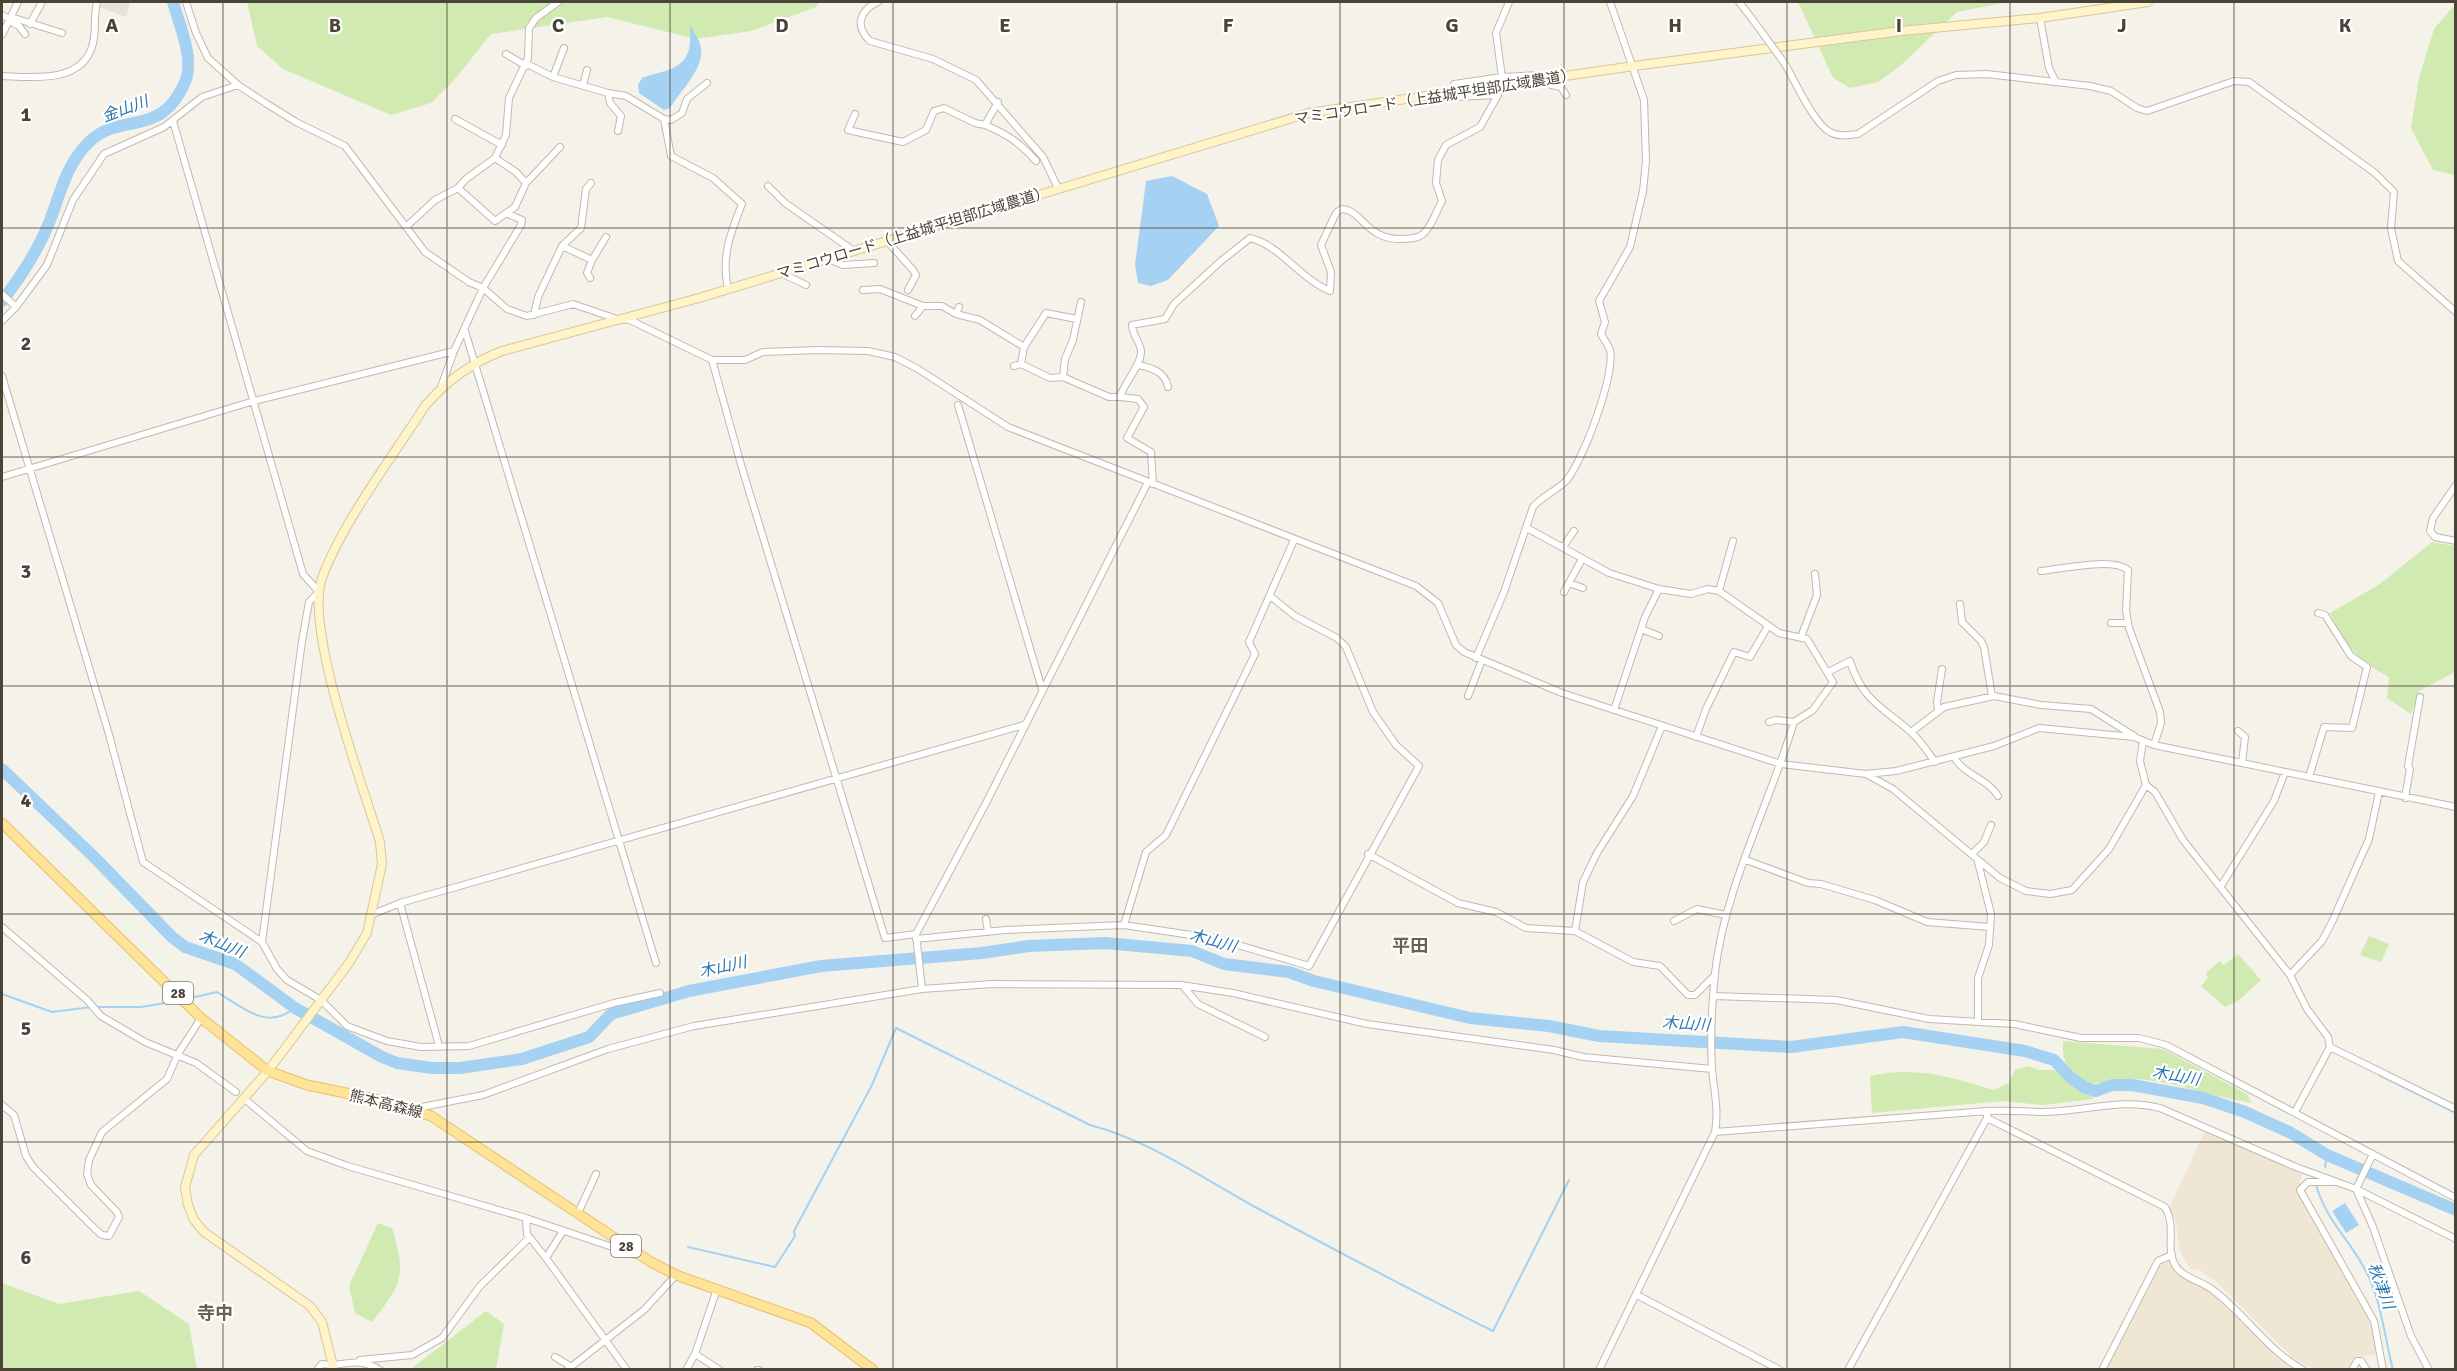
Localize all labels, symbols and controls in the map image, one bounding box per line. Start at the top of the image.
text: A [106,13,119,38]
text: B [329,13,341,38]
text: C [552,13,564,38]
text: D [775,13,789,38]
text: E [999,13,1011,38]
text: F [1223,13,1234,38]
text: G [1445,13,1459,38]
text: H [1668,13,1682,38]
text: I [1896,13,1902,38]
text: J [2117,13,2127,38]
text: K [2339,13,2352,38]
street label: マミコウロード（上益城平坦部広域農道） [1293,66,1577,128]
water label: 金山川 [99,91,153,127]
text: 1 [21,102,32,127]
street label: マミコウロード（上益城平坦部広域農道） [774,183,1052,283]
text: 2 [21,331,31,356]
text: 3 [21,559,31,584]
text: 4 [21,788,32,813]
water label: 木山川 [1187,925,1241,957]
water label: 木山川 [196,926,250,963]
district label: 平田 [1392,935,1428,957]
water label: 木山川 [697,952,751,982]
road number: 28 [163,982,193,1004]
water label: 木山川 [1662,1013,1712,1035]
text: 5 [21,1016,31,1041]
water label: 木山川 [2151,1062,2203,1090]
street label: 熊本高森線 [347,1086,425,1122]
road number: 28 [611,1235,641,1257]
text: 6 [21,1245,32,1270]
water label: 秋津川 [2363,1260,2399,1314]
district label: 寺中 [197,1302,233,1324]

